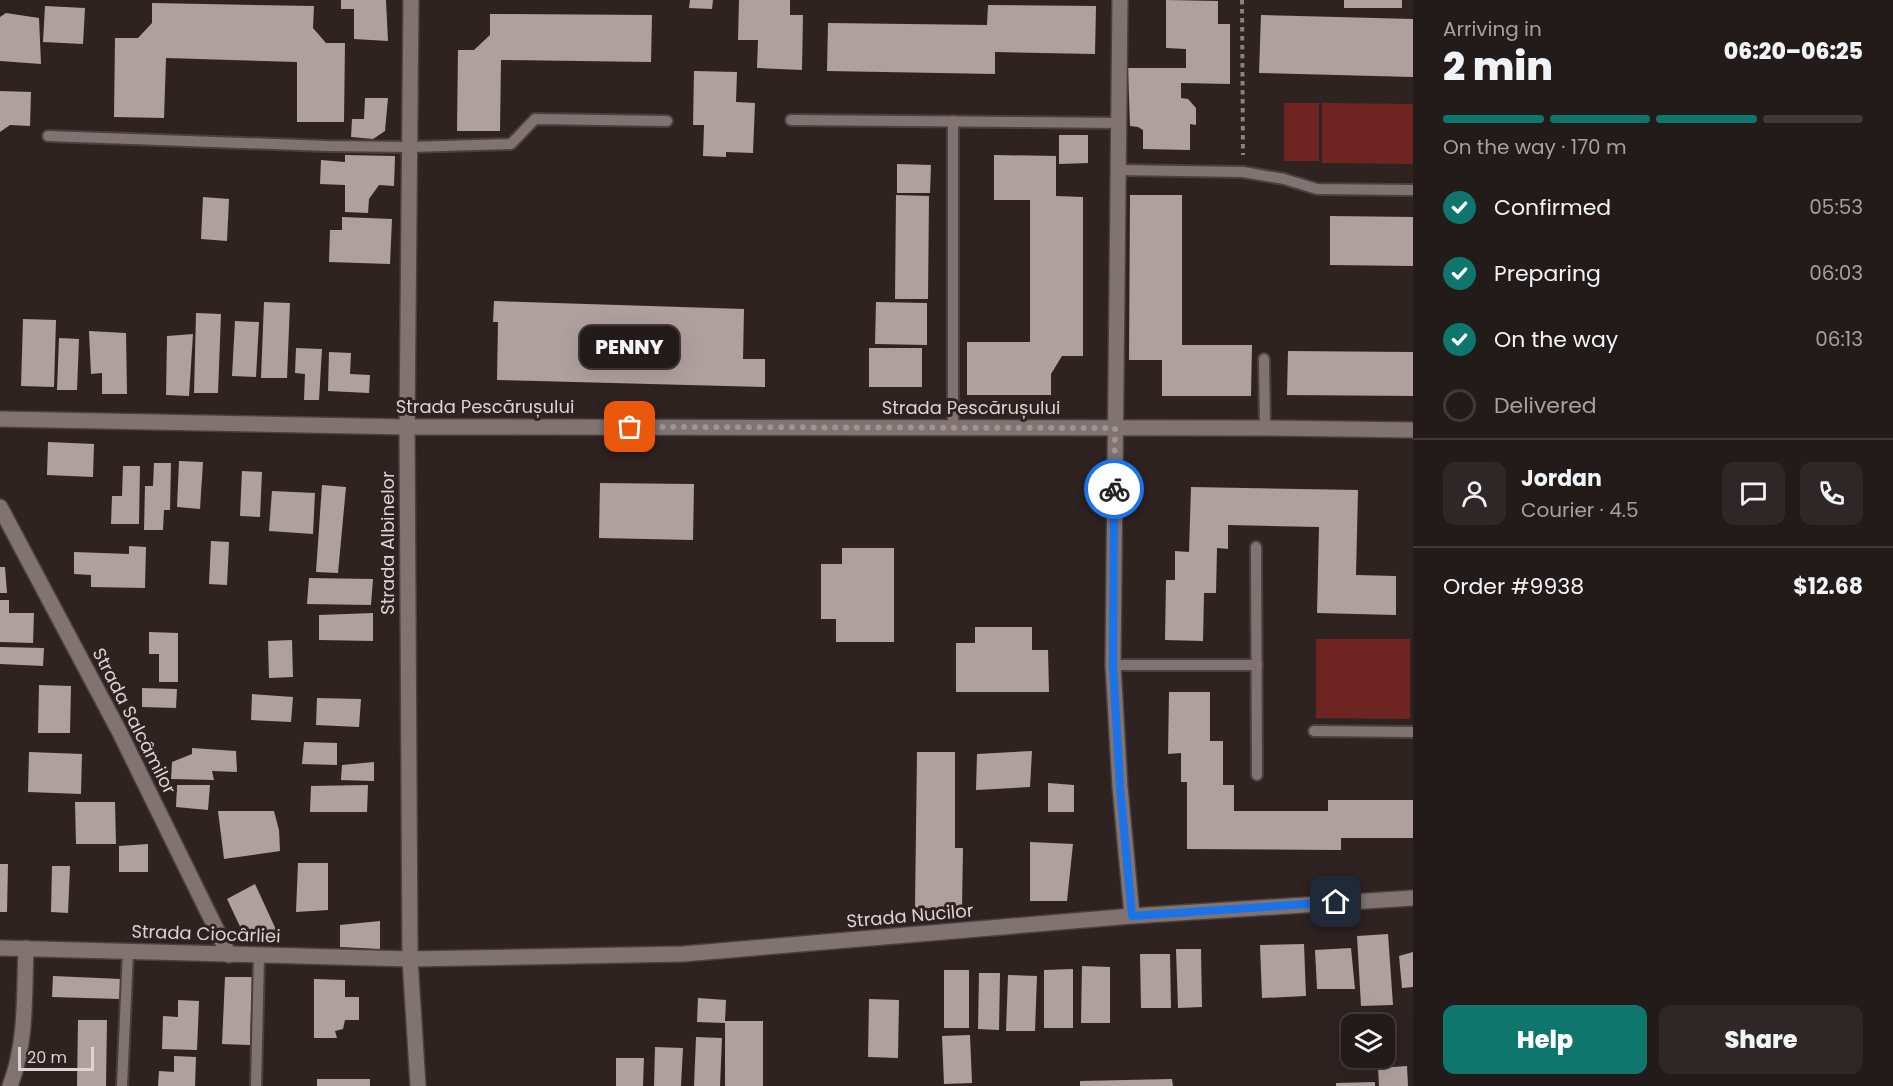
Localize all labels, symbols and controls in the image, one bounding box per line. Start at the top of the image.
text: Arriving in [1443,15,1542,43]
text: 06:20–06:25 [1724,36,1863,67]
text: 2 min [1443,39,1553,94]
text: On the way · 170 m [1443,133,1627,161]
icon: check [1443,191,1476,224]
text: Confirmed [1494,192,1611,223]
text: 05:53 [1809,193,1863,221]
icon: check [1443,257,1476,290]
text: Preparing [1494,258,1601,289]
text: 06:03 [1809,259,1863,287]
icon: check [1443,323,1476,356]
text: On the way [1494,324,1618,355]
callout: PENNY [580,325,680,367]
text: 06:13 [1815,325,1863,353]
text: PENNY [595,333,664,361]
text: Delivered [1494,390,1597,421]
street label: Strada Pescărușului [396,394,574,419]
street label: Strada Pescărușului [882,395,1060,420]
pin [604,401,655,452]
icon: bag [613,410,646,443]
courier [1084,459,1144,519]
button: person [1443,462,1506,525]
button: chat [1722,462,1785,525]
button: phone [1800,462,1863,525]
text: Jordan [1521,463,1602,494]
street label: Strada Albinelor [375,471,400,615]
icon: bike [1098,473,1131,506]
text: Courier · 4.5 [1521,496,1639,524]
text: Order #9938 [1443,571,1584,602]
text: $12.68 [1793,571,1863,602]
street label: Strada Salcâmilor [87,643,182,798]
pin [1310,876,1361,927]
icon: home [1319,885,1352,918]
street label: Strada Nucilor [845,897,975,934]
street label: Strada Ciocârliei [131,918,281,949]
button: Help [1443,1005,1647,1074]
button: Share [1659,1005,1863,1074]
map controls [1341,1014,1395,1068]
button: layers [1341,1014,1395,1068]
scale bar [18,1044,94,1072]
text: 20 m [27,1046,67,1069]

